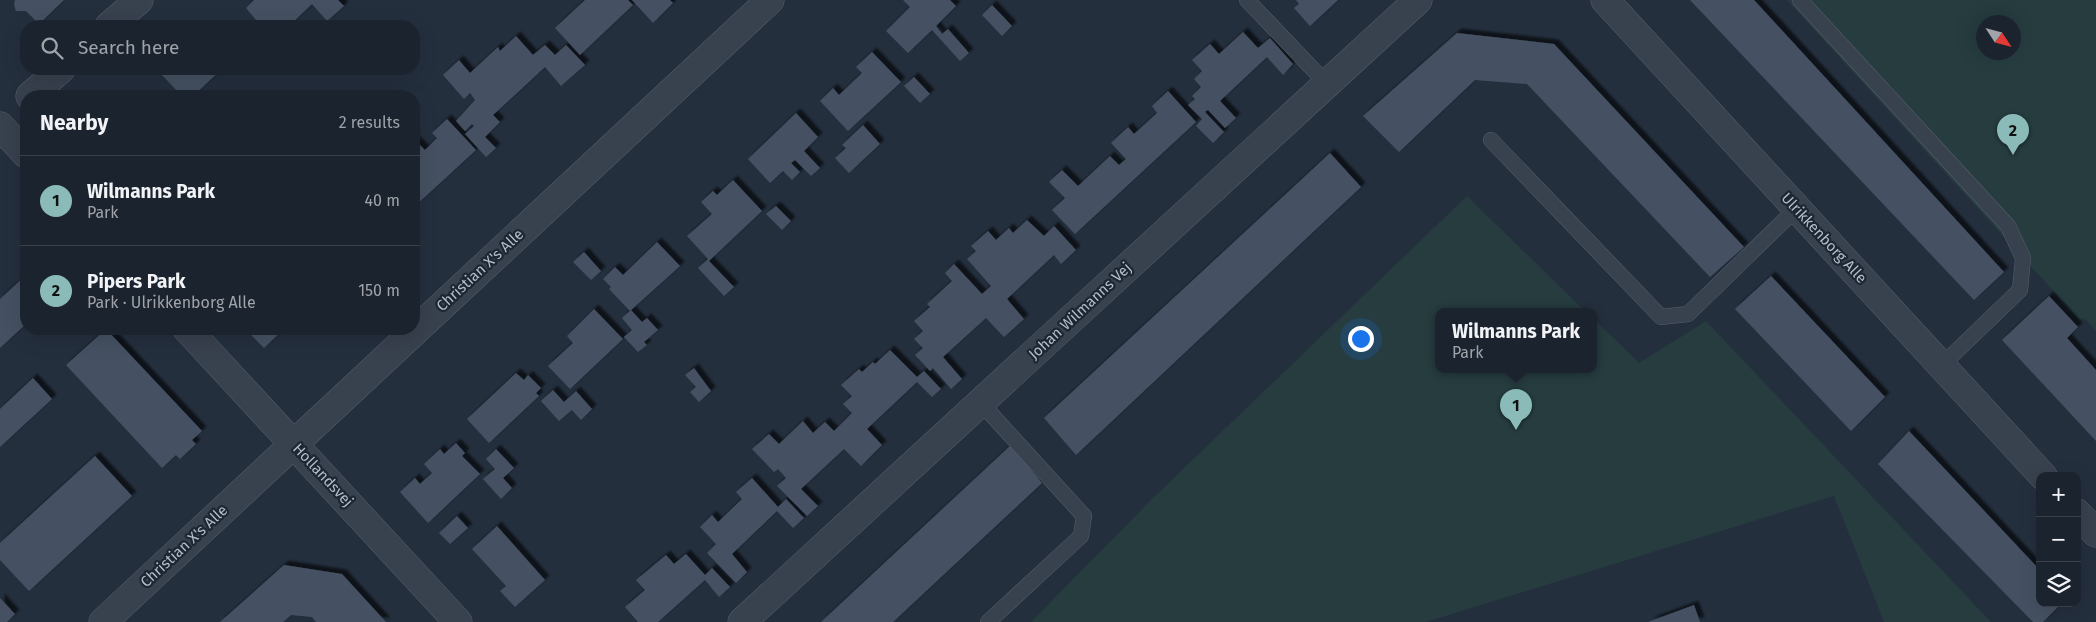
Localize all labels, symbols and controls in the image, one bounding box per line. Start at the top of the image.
north arrow [1976,15,2021,60]
search box [20,20,420,75]
icon: search [38,34,66,62]
text: Search here [78,36,179,59]
text: Nearby [40,110,108,136]
text: 2 results [339,113,400,132]
pin: 2 [1997,114,2029,155]
text: Wilmanns Park [87,180,215,203]
street label: Ulrikkenborg Alle [1778,189,1870,287]
text: 1 [52,191,60,210]
text: 40 m [365,191,400,210]
text: Park [87,203,119,222]
street label: Christian X's Alle [433,225,527,315]
street label: Johan Wilmanns Vej [1025,259,1135,363]
text: Pipers Park [87,270,186,293]
text: 2 [52,281,60,300]
text: 150 m [358,281,400,300]
text: Park · Ulrikkenborg Alle [87,293,256,312]
popup [1435,308,1597,373]
text: Wilmanns Park [1452,320,1580,343]
your location [1348,326,1374,352]
text: Park [1452,343,1483,362]
pin: 1 [1500,389,1532,430]
street label: Hollandsvej [289,440,357,510]
map controls [2036,472,2081,607]
button: + [2036,472,2081,517]
street label: Christian X's Alle [137,501,231,591]
button: − [2036,517,2081,562]
button: layers [2036,562,2081,607]

